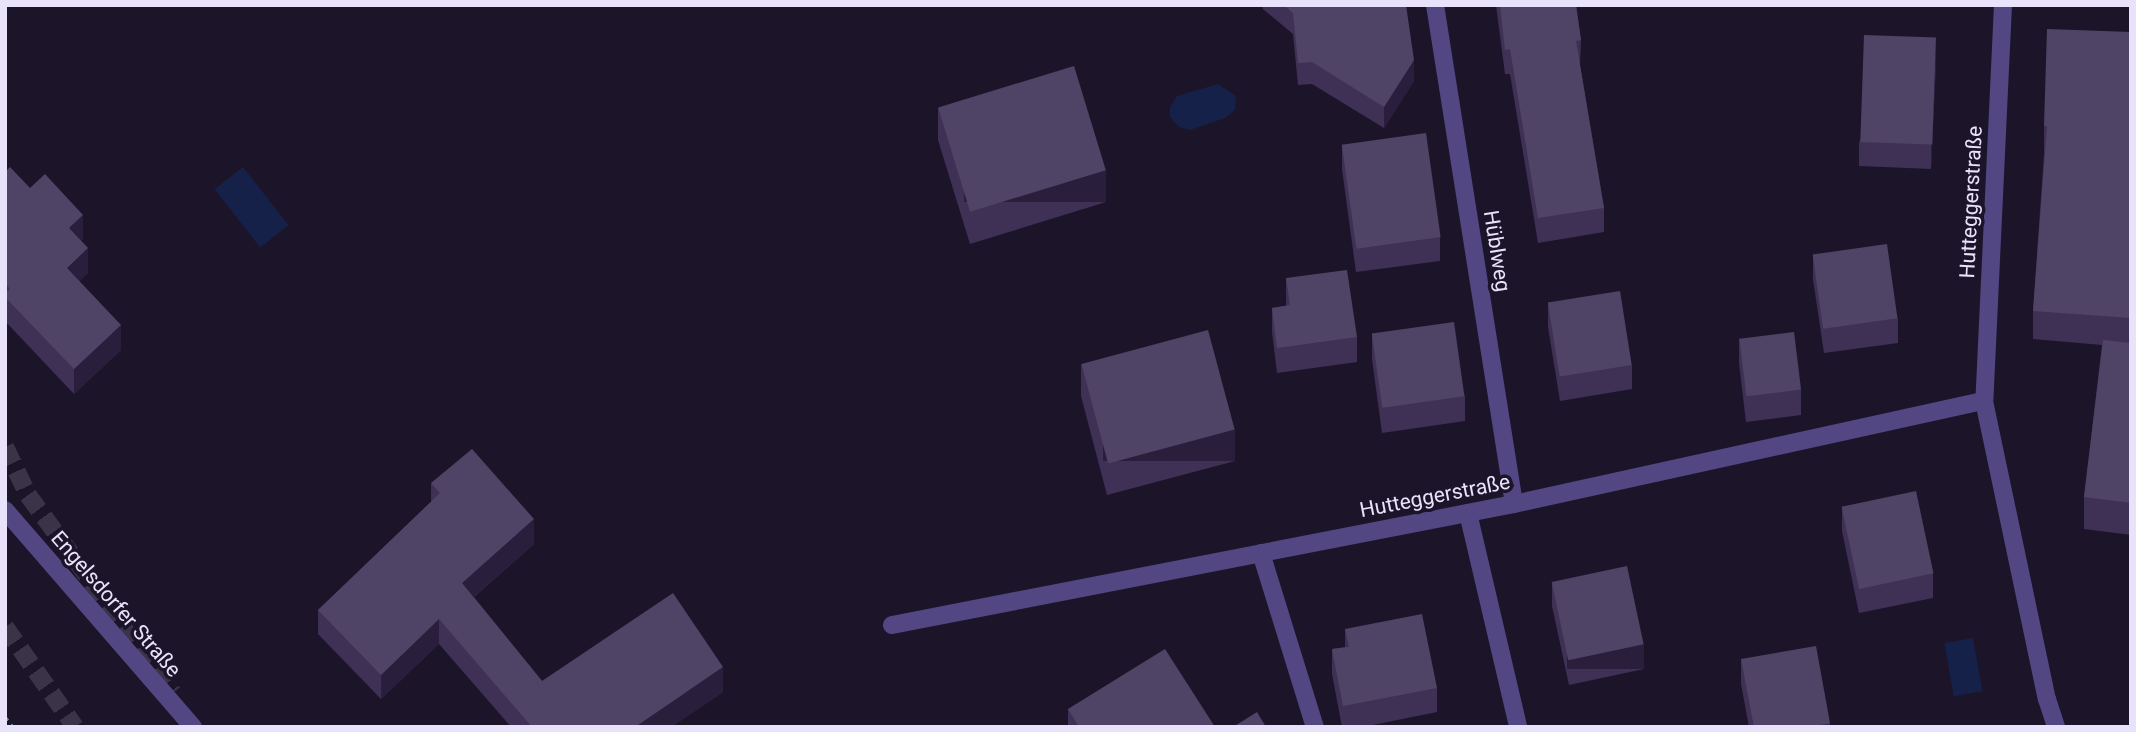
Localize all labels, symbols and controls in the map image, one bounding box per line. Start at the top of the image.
street label: Hutteggerstraße [1954,125,1988,279]
street label: Hüblweg [1478,208,1516,294]
street label: Hutteggerstraße [1358,469,1512,523]
street label: Engelsdorfer Straße [46,526,186,682]

